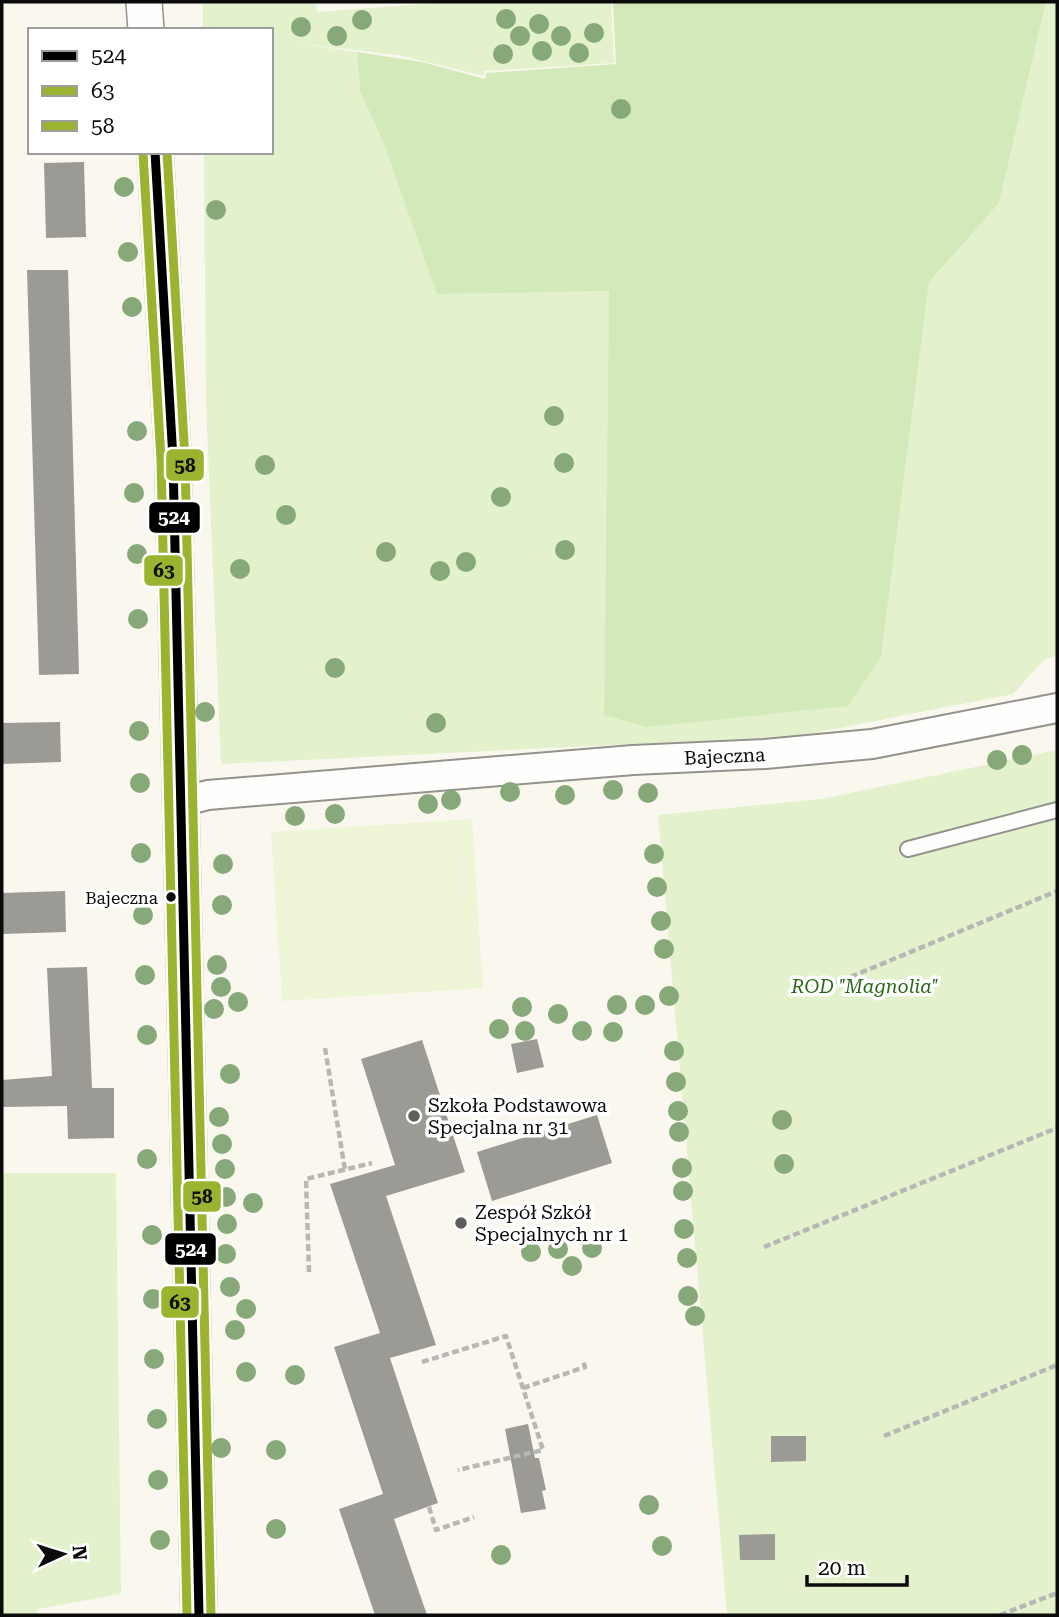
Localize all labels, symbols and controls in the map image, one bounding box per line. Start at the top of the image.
legend [28,28,273,154]
text: 524 [91,44,127,68]
text: 63 [91,79,115,103]
text: 58 [91,114,115,138]
line badge: 58 [165,448,205,482]
text: 58 [174,454,196,477]
line badge: 524 [148,501,201,534]
text: 524 [158,506,190,529]
line badge: 63 [143,554,184,587]
text: 63 [153,559,175,582]
street label: Bajeczna [683,743,766,770]
place label: Bajeczna [85,888,158,908]
marker: Bajeczna [164,890,178,904]
park label: ROD "Magnolia" [790,975,939,998]
place label: Szkoła Podstawowa Specjalna nr 31 [428,1094,608,1139]
marker: Szkoła Podstawowa Specjalna nr 31 [406,1108,422,1124]
line badge: 58 [182,1180,222,1213]
text: 58 [191,1185,213,1208]
place label: Zespół Szkół Specjalnych nr 1 [475,1201,628,1246]
marker: Zespół Szkół Specjalnych nr 1 [453,1215,469,1231]
line badge: 524 [164,1232,217,1266]
text: 524 [175,1238,207,1261]
line badge: 63 [160,1285,200,1319]
text: 63 [169,1291,191,1314]
north arrow [28,1519,98,1589]
scale bar [807,1544,907,1588]
text: N [67,1545,91,1561]
text: 20 m [818,1556,866,1580]

